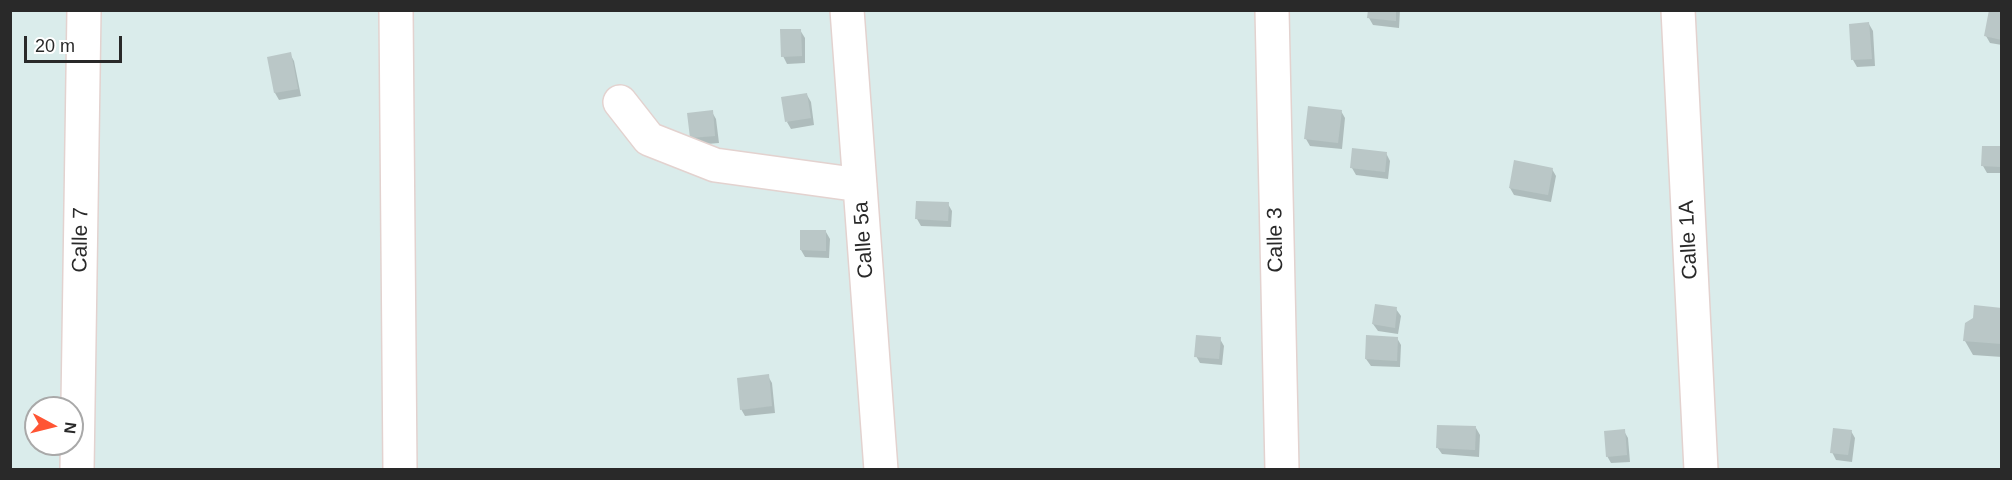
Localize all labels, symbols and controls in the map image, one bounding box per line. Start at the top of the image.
scale bar [27,24,124,62]
text: 20 m [35,36,75,56]
street label: Calle 1A [1674,200,1704,280]
street label: Calle 5a [849,201,879,279]
street label: Calle 7 [68,207,94,273]
street label: Calle 3 [1263,207,1289,273]
north arrow [24,396,84,456]
text: N [61,421,80,435]

